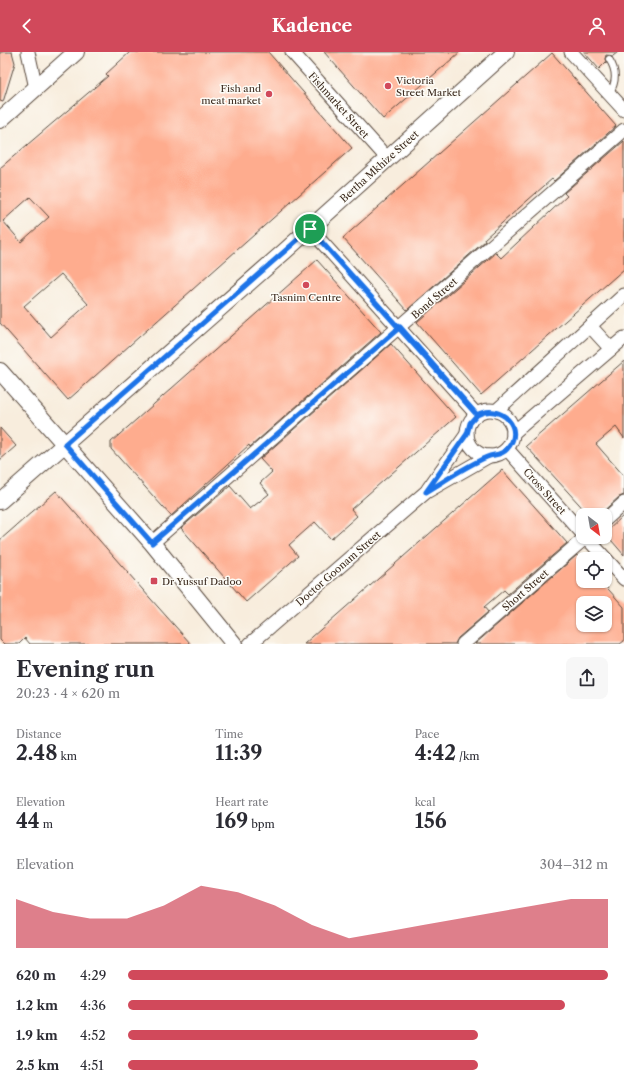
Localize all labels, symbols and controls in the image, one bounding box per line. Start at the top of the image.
icon: back [16,15,38,37]
text: Kadence [272,15,352,37]
icon: person [586,15,608,37]
street label: Fishmarket Street [306,70,372,141]
place label: Victoria Street Market [395,74,462,99]
marker: Victoria Street Market [383,81,393,91]
place label: Fish and meat market [201,82,261,107]
marker: Fish and meat market [264,89,274,99]
street label: Bertha Mkhize Street [337,127,422,205]
pin [293,212,327,246]
icon: arrive [299,218,321,240]
street label: Bond Street [409,275,460,322]
marker: Tasnim Centre [301,280,311,290]
place label: Tasnim Centre [271,291,342,304]
street label: Cross Street [521,466,569,517]
north arrow [576,508,612,544]
map controls [576,508,612,632]
street label: Doctor Goonam Street [293,528,384,609]
button: locate [576,552,612,588]
street label: Short Street [500,566,551,614]
place label: Dr Yussuf Dadoo [162,575,242,588]
marker: Dr Yussuf Dadoo [149,576,159,586]
button: layers [576,596,612,632]
text: Evening run [16,656,155,683]
button: share [566,657,608,699]
text: 20:23 · 4 × 620 m [16,685,120,701]
text: Distance [16,727,62,741]
text: Time [215,727,243,741]
text: Pace [415,727,440,741]
text: 2.48 [16,741,58,765]
text: 11:39 [215,741,263,765]
text: 4:42 [415,741,456,765]
text: km [58,749,77,763]
text: /km [456,749,480,763]
text: Elevation [16,795,65,809]
text: Heart rate [215,795,268,809]
text: kcal [415,795,435,809]
text: 44 [16,809,40,833]
text: 169 [215,809,248,833]
text: 156 [415,809,447,833]
text: m [40,817,53,831]
text: bpm [248,817,275,831]
text: Elevation [16,856,74,872]
text: 304–312 m [540,856,608,872]
text: 620 m [16,967,56,983]
text: 4:29 [80,967,106,983]
text: 1.2 km [16,997,58,1013]
text: 4:36 [80,997,106,1013]
text: 1.9 km [16,1027,58,1043]
text: 4:52 [80,1027,106,1043]
text: 2.5 km [16,1057,59,1073]
text: 4:51 [80,1057,104,1073]

